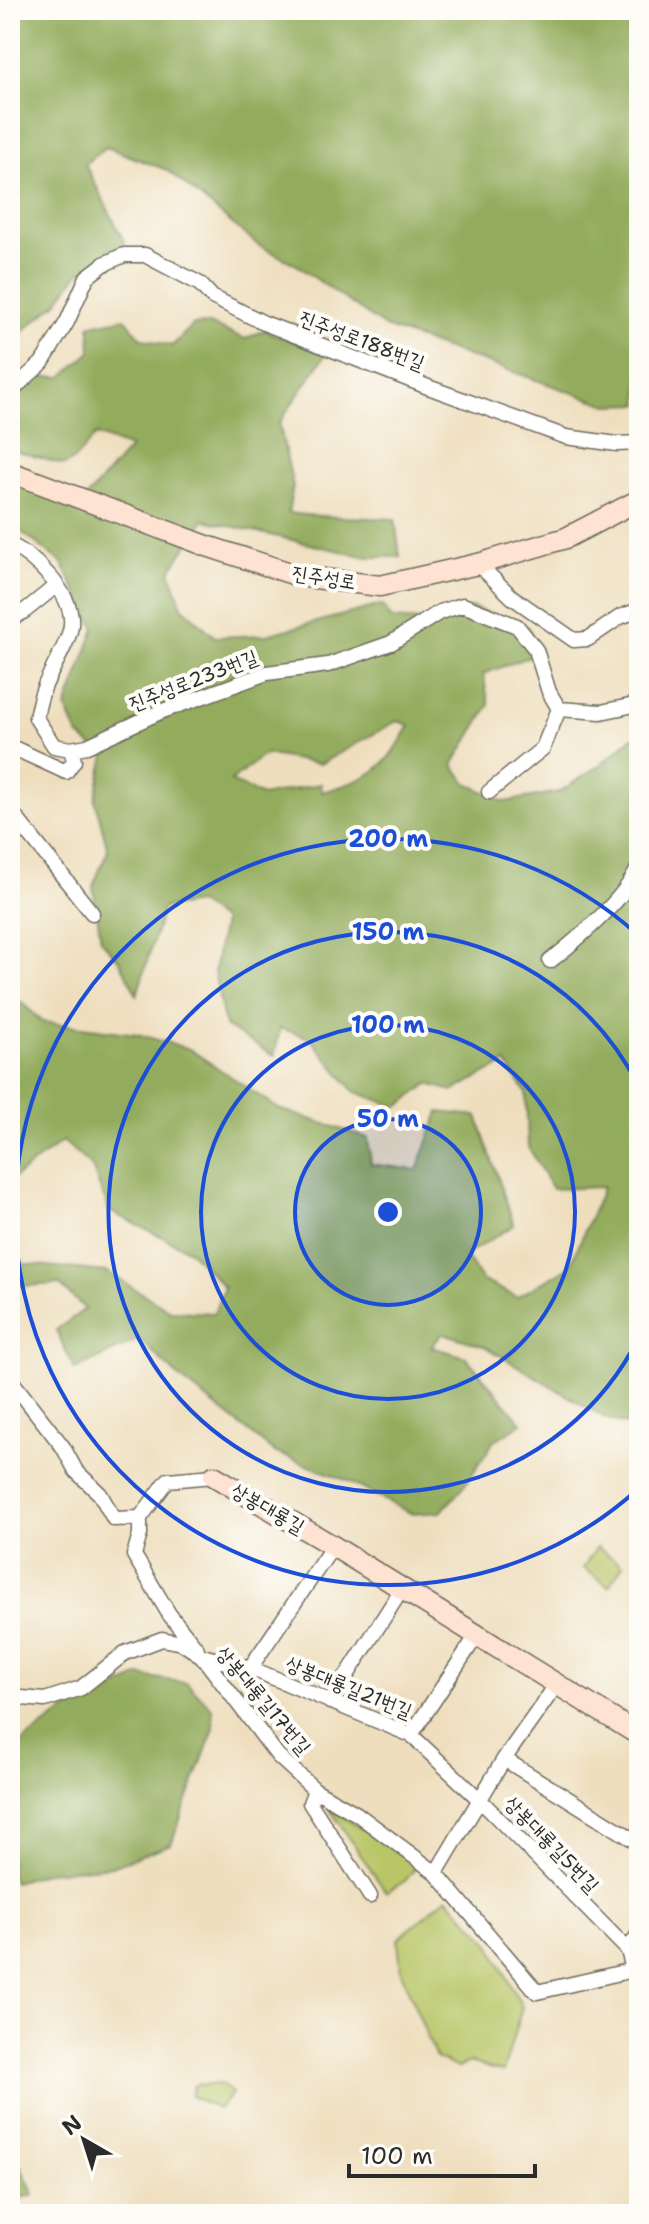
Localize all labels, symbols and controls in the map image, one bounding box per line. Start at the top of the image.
street label: 진주성로188번길 [296,304,428,376]
street label: 진주성로 [290,559,358,595]
street label: 진주성로233번길 [125,643,261,717]
text: 200 m [348,823,428,855]
text: 150 m [352,916,424,948]
text: 100 m [351,1009,425,1041]
text: 50 m [357,1103,419,1135]
centre of rings [374,1198,402,1226]
street label: 상봉대룡길 [227,1477,309,1539]
street label: 상봉대룡길17번길 [211,1640,317,1760]
street label: 상봉대룡길21번길 [282,1650,416,1724]
street label: 상봉대룡길5번길 [499,1790,605,1898]
north arrow [44,2100,124,2180]
text: N [56,2108,88,2142]
scale bar [349,2128,535,2178]
text: 100 m [361,2140,433,2172]

